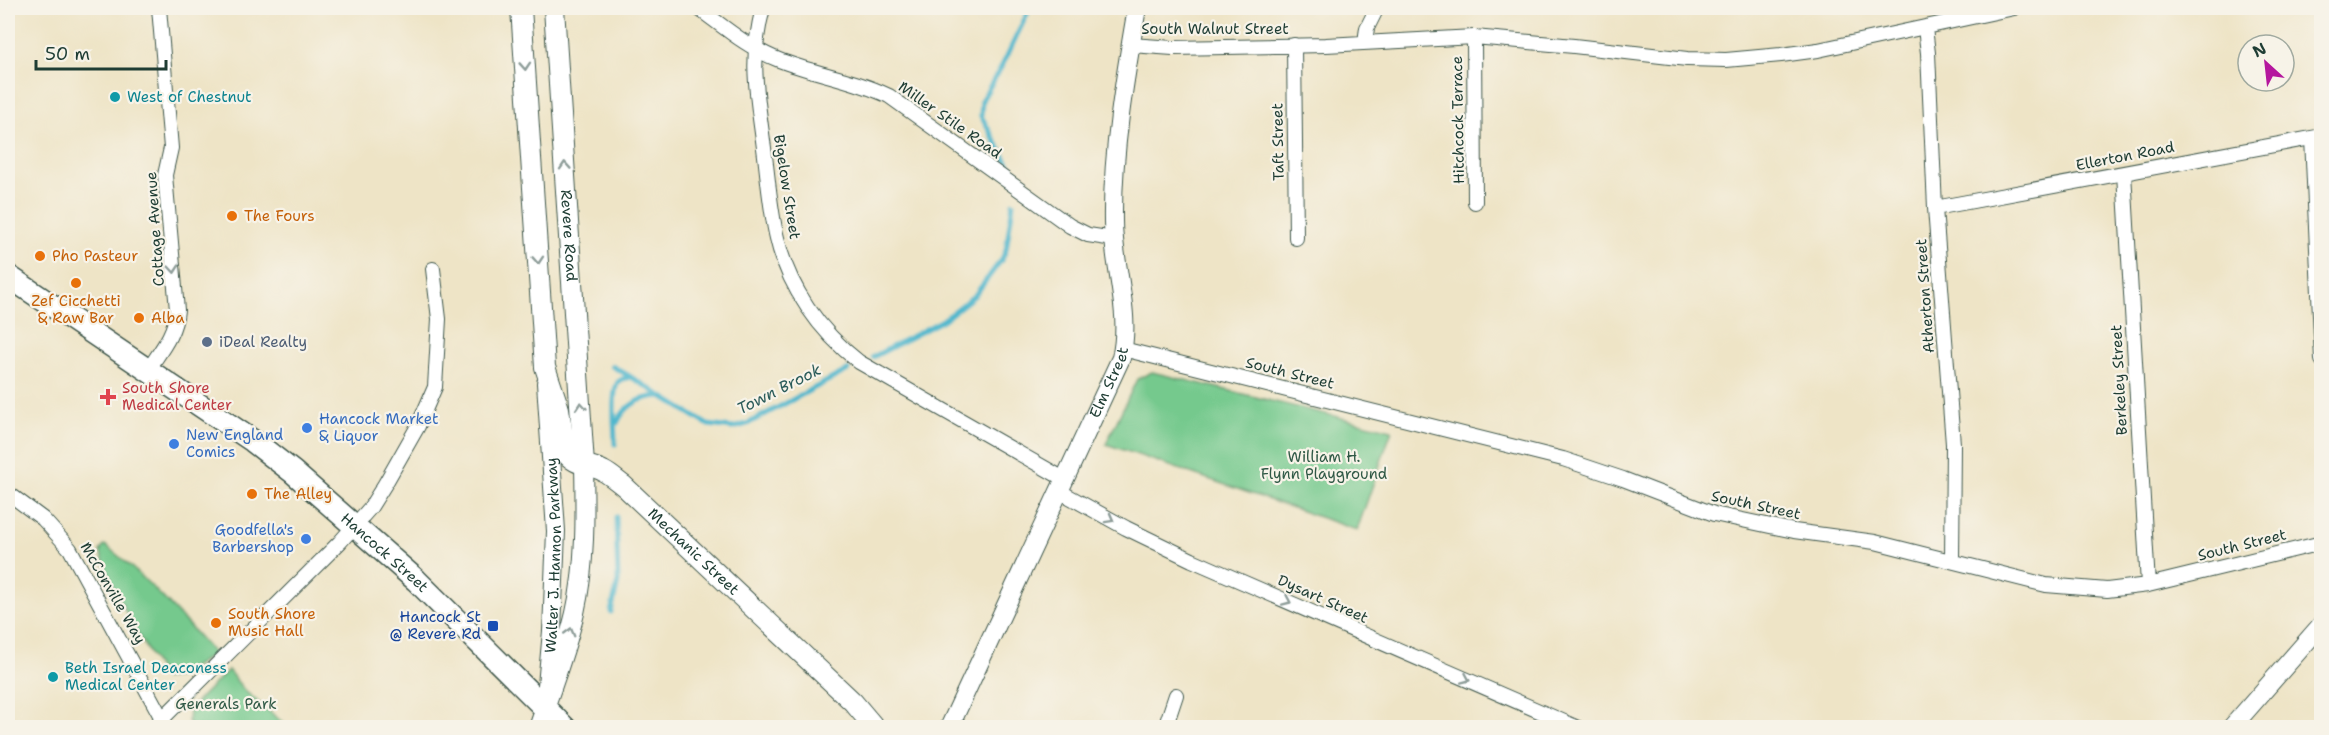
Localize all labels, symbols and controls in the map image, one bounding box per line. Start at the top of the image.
street label: South Walnut Street [1141,19,1289,39]
scale bar [36,33,166,71]
north arrow [2236,33,2296,93]
text: N [2249,38,2270,62]
text: 50 m [45,42,90,66]
street label: Hitchcock Terrace [1447,56,1469,184]
one-way arrow [518,61,531,70]
street label: Miller Stile Road [894,77,1006,163]
place label: West of Chestnut [127,87,252,107]
marker: West of Chestnut [108,90,122,104]
street label: Taft Street [1267,103,1289,181]
street label: Bigelow Street [769,133,805,241]
street label: Ellerton Road [2074,137,2176,175]
one-way arrow [559,162,572,171]
street label: Cottage Avenue [141,171,169,287]
street label: Revere Road [556,189,582,282]
place label: The Fours [244,206,315,226]
marker: The Fours [225,209,239,223]
street label: Atherton Street [1911,238,1939,354]
place label: Pho Pasteur [52,246,138,266]
marker: Pho Pasteur [33,249,47,263]
one-way arrow [531,256,544,265]
one-way arrow [167,264,180,273]
marker: Zef Cicchetti & Raw Bar [69,276,83,290]
place label: Zef Cicchetti & Raw Bar [31,291,121,328]
place label: Alba [151,308,185,328]
marker: Alba [132,311,146,325]
street label: Berkeley Street [2106,324,2132,436]
place label: iDeal Realty [219,332,307,352]
marker: iDeal Realty [200,335,214,349]
street label: Elm Street [1085,346,1133,421]
street label: South Street [1244,352,1336,394]
water label: Town Brook [733,359,825,419]
place label: South Shore Medical Center [122,378,232,415]
marker: South Shore Medical Center [99,388,117,406]
one-way arrow [575,402,588,411]
place label: Hancock Market & Liquor [319,409,439,446]
marker: Hancock Market & Liquor [300,421,314,435]
place label: New England Comics [186,425,284,462]
marker: New England Comics [167,437,181,451]
park label: William H. Flynn Playground [1261,447,1388,484]
street label: Walter J. Hannon Parkway [540,457,566,654]
place label: The Alley [264,484,332,504]
street label: South Street [1710,486,1802,524]
marker: The Alley [245,487,259,501]
street label: Mechanic Street [644,504,743,599]
street label: Hancock Street [336,508,433,597]
one-way arrow [1104,512,1114,523]
place label: Goodfella's Barbershop [212,520,294,557]
street label: South Street [2196,524,2288,566]
marker: Goodfella's Barbershop [299,532,313,546]
street label: McConville Way [76,538,150,648]
street label: Dysart Street [1275,570,1371,628]
one-way arrow [1280,594,1291,606]
place label: South Shore Music Hall [228,604,316,641]
place label: Hancock St @ Revere Rd [389,607,481,644]
marker: South Shore Music Hall [209,616,223,630]
marker: Hancock St @ Revere Rd [486,619,500,633]
one-way arrow [563,627,575,638]
place label: Beth Israel Deaconess Medical Center [65,658,227,695]
marker: Beth Israel Deaconess Medical Center [46,670,60,684]
one-way arrow [1459,672,1470,684]
park label: Generals Park [175,694,277,714]

